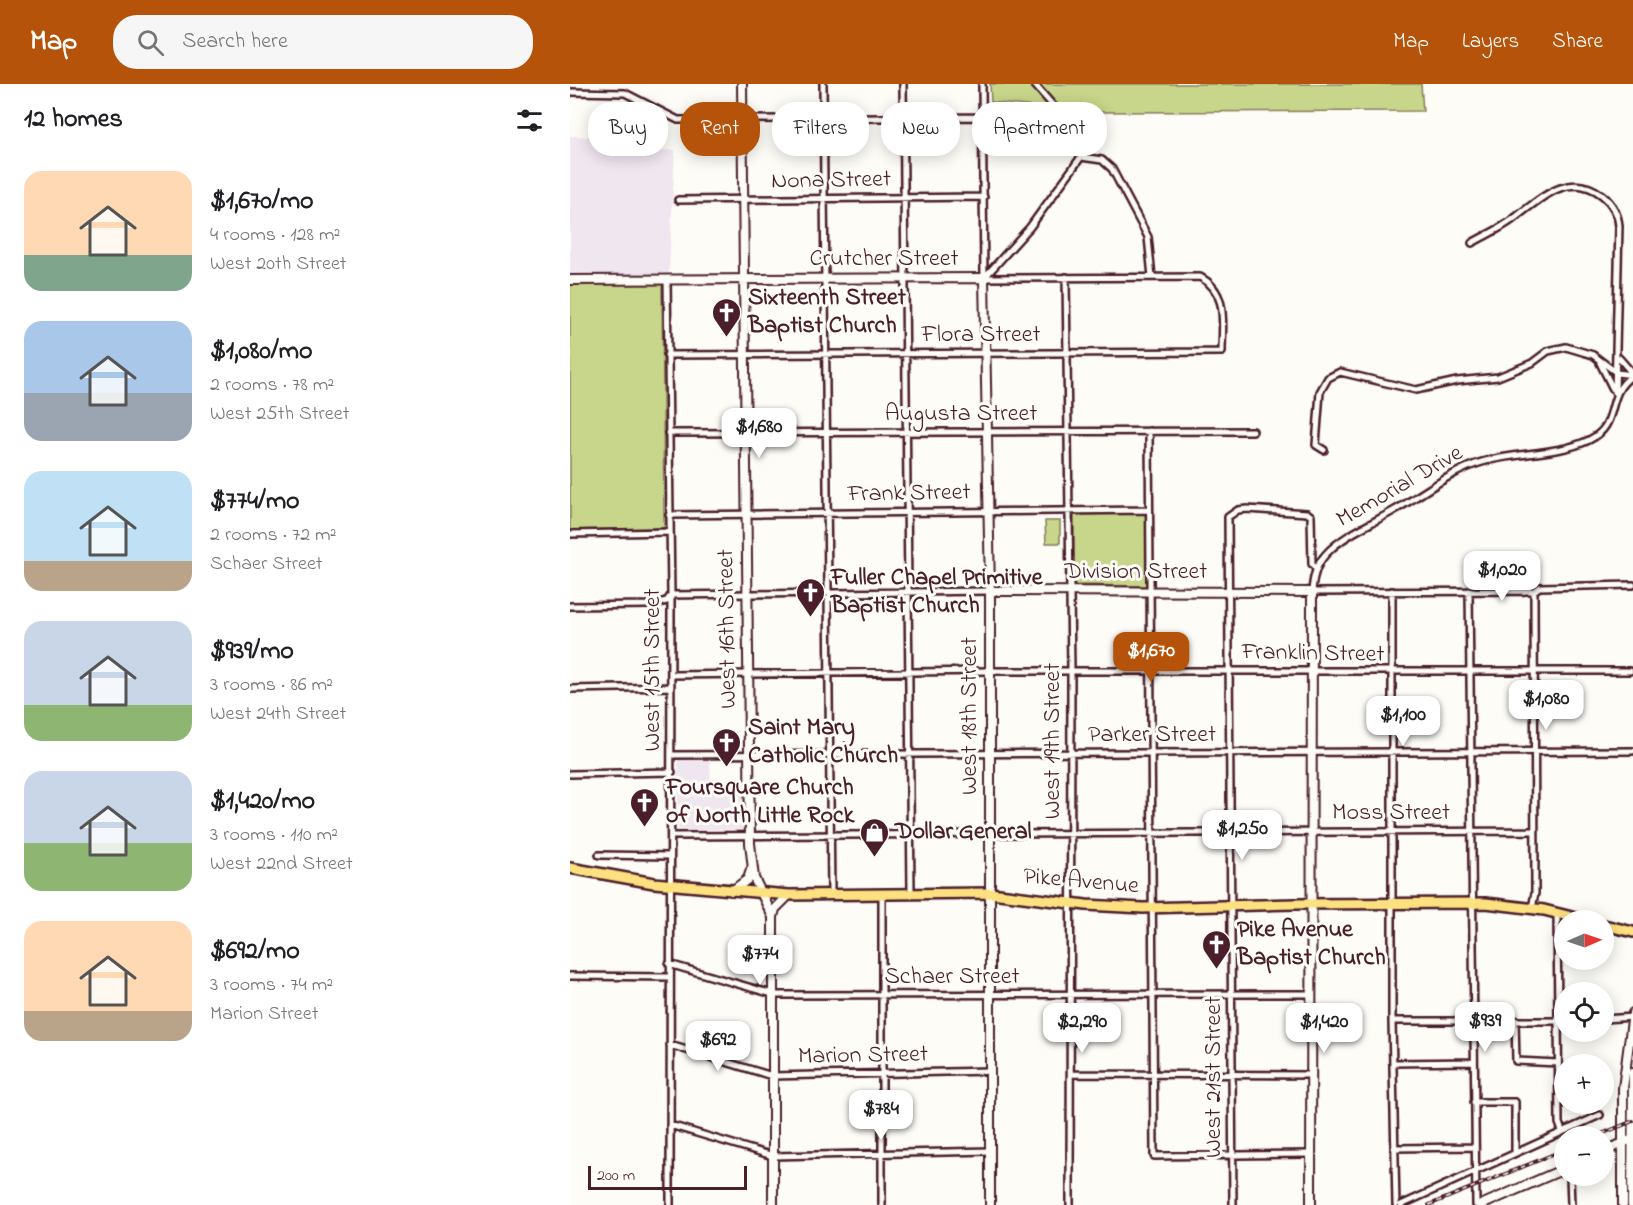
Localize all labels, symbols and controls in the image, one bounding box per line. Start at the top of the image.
search box [113,15,533,69]
text: Map [30,22,77,63]
icon: search [134,26,167,59]
text: Search here [182,26,288,58]
text: Map [1393,27,1429,57]
text: Layers [1462,27,1519,57]
text: Share [1552,27,1603,57]
text: 12 homes [24,101,123,139]
chip: Buy [588,102,668,156]
chip: Rent [680,102,760,156]
chip: Filters [772,102,869,156]
chip: New [881,102,960,156]
chip: Apartment [972,102,1107,156]
icon: filters [513,104,546,137]
street label: Nona Street [771,162,891,200]
text: $1,670/mo [210,183,314,221]
icon: home [72,195,144,267]
text: 4 rooms · 128 m² [210,221,340,250]
street label: Crutcher Street [809,242,959,277]
text: West 20th Street [210,250,347,279]
place label: Sixteenth Street Baptist Church [747,281,907,344]
church icon: Sixteenth Street Baptist Church [711,296,743,338]
street label: Flora Street [921,318,1040,353]
text: $1,080/mo [210,333,312,371]
icon: home [72,345,144,417]
text: 2 rooms · 78 m² [210,371,334,400]
street label: Augusta Street [885,397,1037,432]
text: West 25th Street [210,400,349,429]
pin: $1,680 [710,408,808,459]
text: $1,680 [736,413,782,442]
street label: Memorial Drive [1330,436,1470,537]
street label: Frank Street [846,475,971,513]
text: $774/mo [210,483,300,521]
icon: home [72,495,144,567]
text: 2 rooms · 72 m² [210,521,337,550]
street label: West 16th Street [709,549,747,709]
text: Schaer Street [210,550,323,579]
pin: $1,020 [1453,551,1551,602]
street label: Division Street [1064,555,1207,590]
text: $1,020 [1477,556,1527,585]
place label: Fuller Chapel Primitive Baptist Church [830,561,1044,624]
church icon: Fuller Chapel Primitive Baptist Church [794,576,826,618]
street label: West 15th Street [636,589,671,751]
pin: $1,670 [1102,632,1200,683]
text: $939/mo [210,633,294,671]
street label: Franklin Street [1240,635,1385,673]
street label: West 18th Street [953,637,988,795]
text: $1,670 [1127,637,1175,666]
icon: home [72,645,144,717]
street label: West 19th Street [1036,663,1071,819]
text: 3 rooms · 86 m² [210,671,333,700]
pin: $1,080 [1497,680,1595,731]
text: $1,080 [1523,685,1569,714]
pin: $1,100 [1354,696,1452,747]
text: West 24th Street [210,700,346,729]
text: $1,100 [1380,701,1426,730]
place label: Saint Mary Catholic Church [748,711,898,774]
street label: Parker Street [1088,718,1216,753]
church icon: Saint Mary Catholic Church [711,726,743,768]
place label: Foursquare Church of North Little Rock [665,771,855,834]
text: $1,420/mo [210,783,315,821]
church icon: Foursquare Church of North Little Rock [629,786,661,828]
icon: home [72,795,144,867]
street label: Moss Street [1332,796,1450,831]
pin: $1,250 [1193,810,1291,861]
place label: Dollar General [894,815,1032,850]
text: $1,250 [1216,815,1268,844]
shop icon: Dollar General [858,816,890,858]
text: 3 rooms · 110 m² [210,821,338,850]
text: West 22nd Street [210,850,353,879]
street label: Pike Avenue [1022,860,1140,905]
north arrow [1554,910,1614,970]
map controls [1554,910,1614,1186]
place label: Pike Avenue Baptist Church [1236,913,1386,976]
church icon: Pike Avenue Baptist Church [1200,928,1232,970]
text: $692/mo [210,933,300,971]
pin: $774 [724,935,796,986]
text: $774 [742,940,778,969]
icon: home [72,945,144,1017]
street label: Schaer Street [884,960,1020,995]
text: 3 rooms · 74 m² [210,971,333,1000]
button: locate [1554,982,1614,1042]
street label: West 21st Street [1197,996,1232,1158]
text: Marion Street [210,1000,318,1029]
pin: $939 [1449,1002,1521,1053]
pin: $2,290 [1033,1003,1131,1054]
pin: $1,420 [1275,1003,1373,1054]
text: $939 [1469,1007,1501,1036]
text: $2,290 [1057,1008,1107,1037]
text: $1,420 [1300,1008,1348,1037]
pin: $692 [682,1021,754,1072]
text: $692 [700,1026,736,1055]
street label: Marion Street [798,1037,928,1075]
button: + [1554,1054,1614,1114]
pin: $784 [845,1090,917,1141]
text: $784 [863,1095,899,1124]
button: − [1554,1126,1614,1186]
scale bar [588,1163,747,1190]
text: 200 m [597,1164,635,1188]

